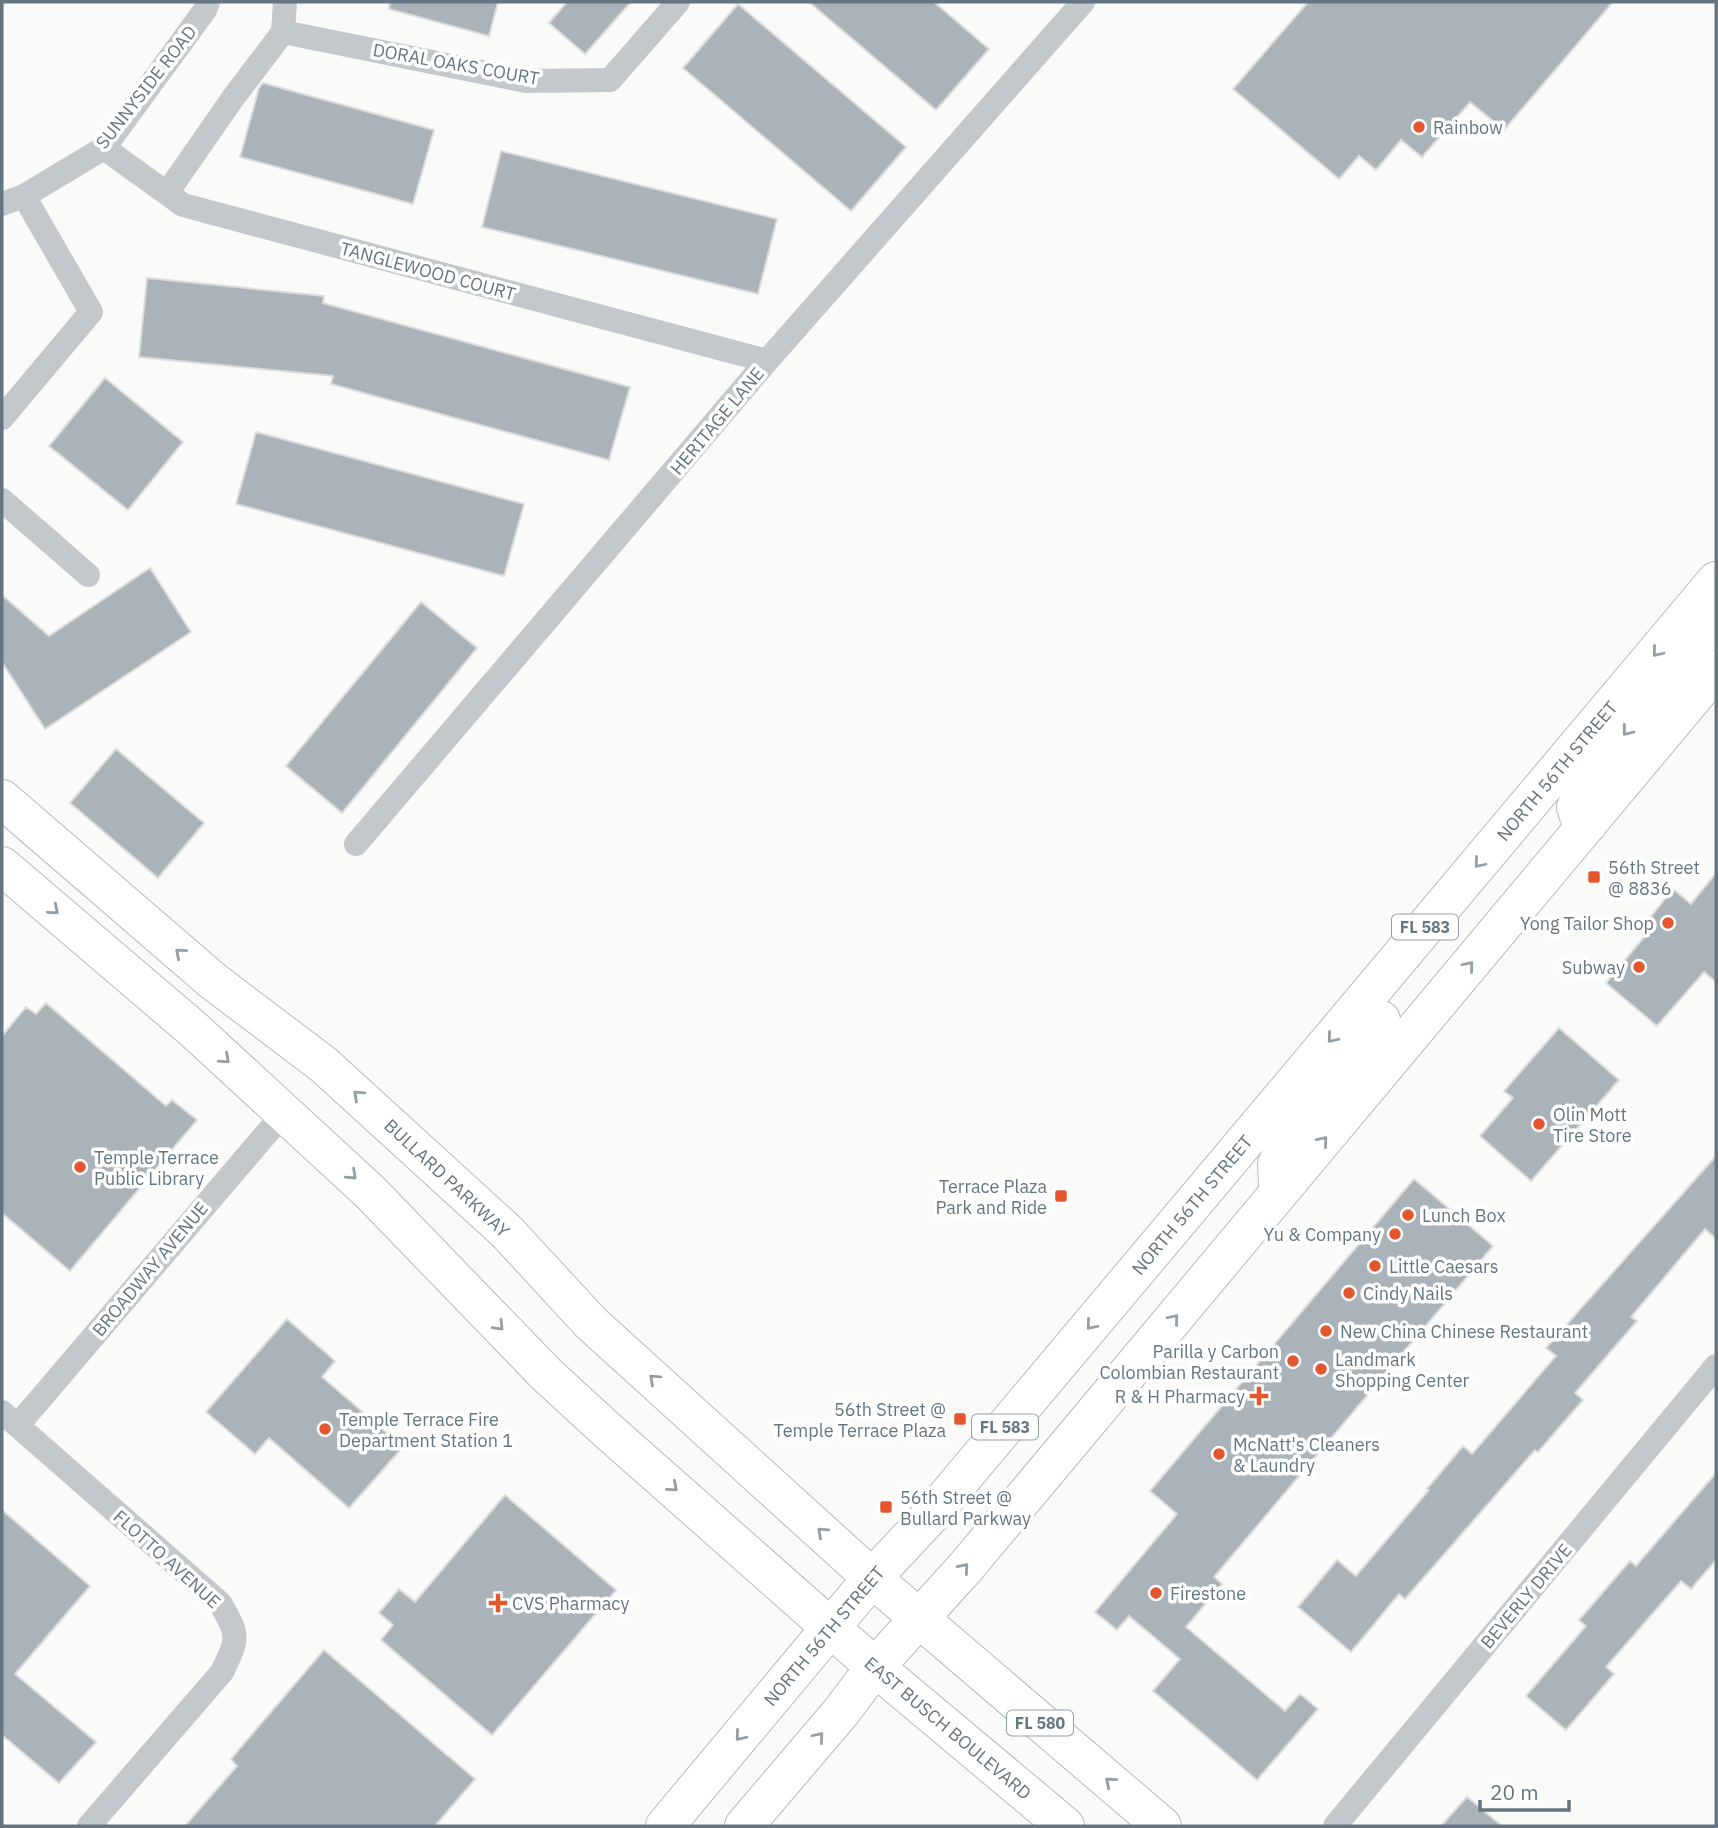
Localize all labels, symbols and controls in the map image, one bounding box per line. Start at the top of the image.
street label: SUNNYSIDE ROAD [91,21,201,153]
street label: DORAL OAKS COURT [371,38,541,90]
place label: Rainbow [1433,116,1503,139]
marker: Rainbow [1411,119,1427,135]
street label: TANGLEWOOD COURT [338,237,518,305]
street label: HERITAGE LANE [665,362,769,480]
one-way arrow [1652,644,1665,656]
street label: NORTH 56TH STREET [1492,696,1622,846]
one-way arrow [1622,723,1635,736]
one-way arrow [1475,855,1487,868]
place label: 56th Street @ 8836 [1608,856,1700,900]
marker: 56th Street @ 8836 [1586,869,1602,885]
one-way arrow [45,902,58,914]
place label: Yong Tailor Shop [1520,912,1654,935]
road number: FL 583 [1392,914,1458,939]
marker: Yong Tailor Shop [1660,915,1676,931]
one-way arrow [176,949,189,961]
place label: Subway [1562,956,1625,979]
marker: Subway [1631,959,1647,975]
one-way arrow [1460,961,1473,974]
one-way arrow [1328,1029,1340,1042]
one-way arrow [217,1051,230,1063]
one-way arrow [353,1091,366,1104]
place label: Olin Mott Tire Store [1553,1103,1632,1147]
street label: BULLARD PARKWAY [379,1114,515,1242]
marker: Olin Mott Tire Store [1531,1116,1547,1132]
street label: NORTH 56TH STREET [1127,1130,1257,1280]
one-way arrow [1314,1136,1327,1148]
place label: Temple Terrace Public Library [94,1146,219,1190]
marker: Temple Terrace Public Library [72,1159,88,1175]
one-way arrow [344,1167,357,1180]
place label: Terrace Plaza Park and Ride [935,1175,1047,1219]
marker: Terrace Plaza Park and Ride [1053,1188,1069,1204]
street label: BROADWAY AVENUE [87,1197,213,1341]
place label: Lunch Box [1422,1204,1506,1227]
marker: Lunch Box [1400,1207,1416,1223]
place label: Yu & Company [1264,1223,1381,1246]
marker: Yu & Company [1387,1226,1403,1242]
place label: Little Caesars [1389,1255,1498,1278]
marker: Little Caesars [1367,1258,1383,1274]
place label: Cindy Nails [1363,1282,1453,1305]
marker: Cindy Nails [1341,1285,1357,1301]
one-way arrow [1166,1314,1178,1327]
one-way arrow [1087,1316,1099,1329]
one-way arrow [491,1318,504,1331]
place label: New China Chinese Restaurant [1340,1320,1588,1343]
marker: New China Chinese Restaurant [1318,1323,1334,1339]
place label: Parilla y Carbon Colombian Restaurant [1099,1340,1279,1384]
place label: Landmark Shopping Center [1335,1348,1470,1392]
marker: Parilla y Carbon Colombian Restaurant [1285,1353,1301,1369]
marker: Landmark Shopping Center [1313,1361,1329,1377]
one-way arrow [649,1375,662,1388]
place label: R & H Pharmacy [1115,1385,1245,1408]
marker: R & H Pharmacy [1251,1388,1267,1404]
place label: 56th Street @ Temple Terrace Plaza [774,1398,946,1442]
place label: Temple Terrace Fire Department Station 1 [339,1408,513,1452]
marker: 56th Street @ Temple Terrace Plaza [952,1411,968,1427]
road number: FL 583 [972,1414,1038,1440]
marker: Temple Terrace Fire Department Station 1 [317,1421,333,1437]
place label: McNatt's Cleaners & Laundry [1233,1433,1380,1477]
marker: McNatt's Cleaners & Laundry [1211,1446,1227,1462]
one-way arrow [665,1479,678,1491]
place label: 56th Street @ Bullard Parkway [900,1486,1031,1530]
marker: 56th Street @ Bullard Parkway [878,1499,894,1515]
street label: FLOTTO AVENUE [109,1505,225,1613]
one-way arrow [817,1528,830,1541]
street label: BEVERLY DRIVE [1475,1539,1577,1653]
street label: NORTH 56TH STREET [759,1561,889,1711]
one-way arrow [956,1563,968,1576]
place label: Firestone [1170,1582,1246,1605]
marker: Firestone [1148,1585,1164,1601]
place label: CVS Pharmacy [512,1592,629,1615]
marker: CVS Pharmacy [490,1595,506,1611]
street label: EAST BUSCH BOULEVARD [860,1651,1036,1805]
road number: FL 580 [1007,1710,1073,1736]
one-way arrow [736,1727,748,1740]
one-way arrow [811,1732,823,1745]
scale bar [1480,1769,1569,1813]
one-way arrow [1105,1778,1118,1790]
text: 20 m [1490,1778,1539,1806]

